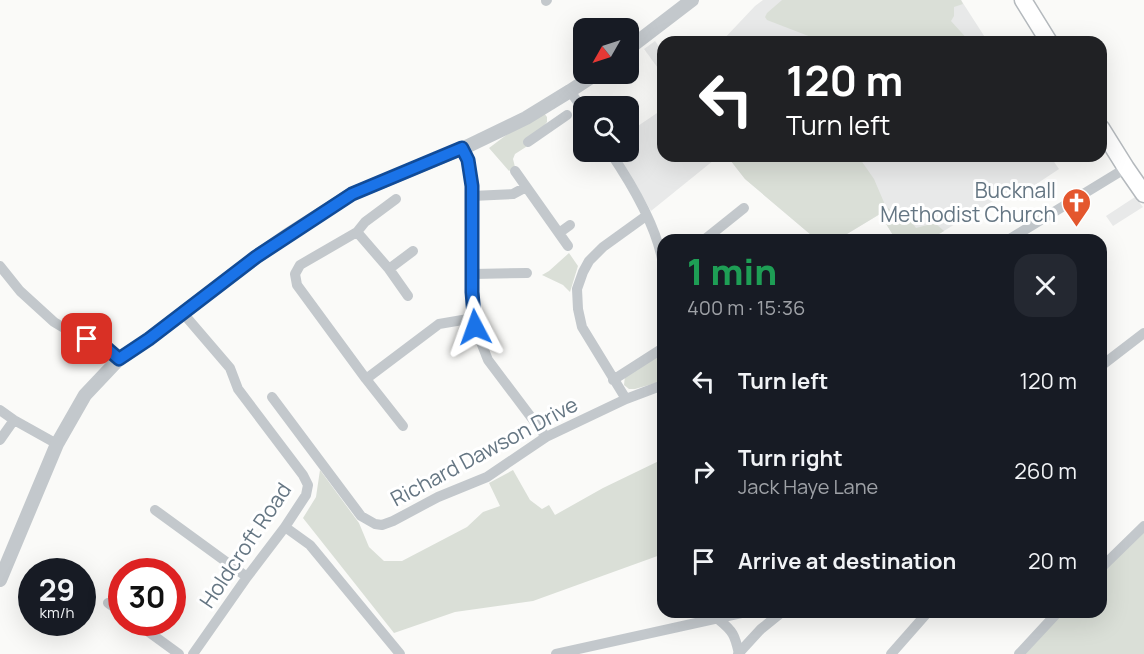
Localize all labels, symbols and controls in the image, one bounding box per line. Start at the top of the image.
north arrow [573,18,639,84]
map controls [573,18,639,162]
text: 120 m [786,51,903,109]
icon: left [687,60,765,138]
button: search [573,96,639,162]
text: Turn left [786,106,890,143]
place label: Bucknall Methodist Church [880,176,1056,228]
church icon: Bucknall Methodist Church [1061,186,1093,228]
text: 1 min [687,247,777,296]
button: close [1014,254,1077,317]
text: 400 m · 15:36 [687,294,805,321]
position arrow [443,295,507,359]
pin [61,313,112,364]
icon: arrive [70,322,103,355]
icon: left [687,365,720,398]
text: Turn left [738,366,828,396]
text: 120 m [1019,366,1077,396]
street label: Richard Dawson Drive [386,390,582,512]
text: Turn right [738,443,843,473]
icon: right [687,455,720,488]
text: 260 m [1014,456,1077,486]
text: Jack Haye Lane [738,473,878,500]
street label: Holdcroft Road [193,477,297,613]
icon: arrive [687,545,720,578]
text: Arrive at destination [738,546,956,576]
text: 20 m [1028,546,1077,576]
speed limit sign: 30 [108,558,186,636]
text: 29 [39,569,75,610]
text: km/h [40,602,74,623]

